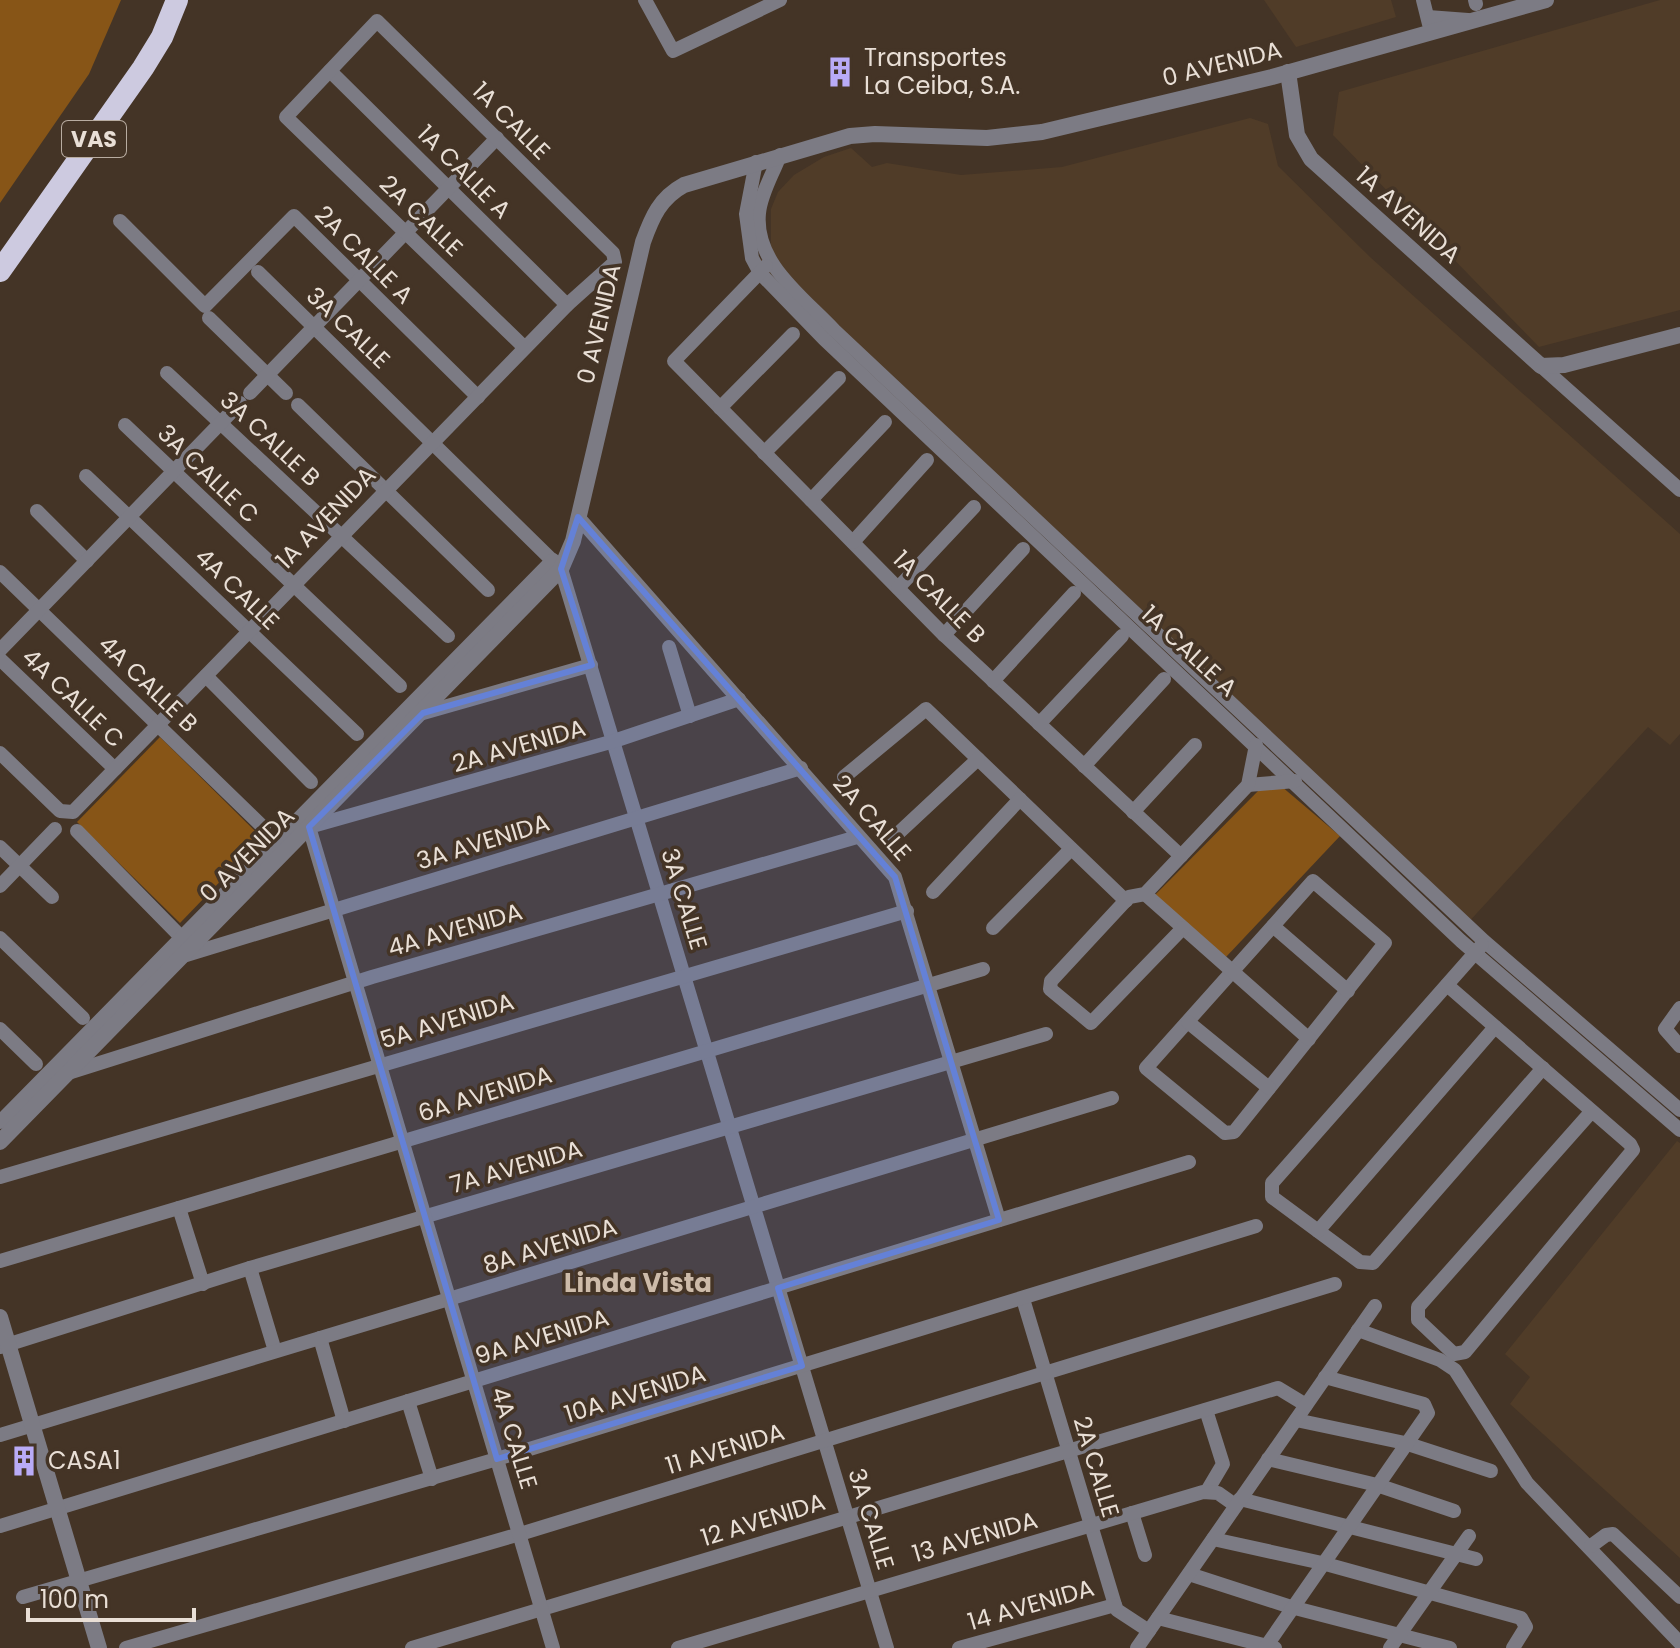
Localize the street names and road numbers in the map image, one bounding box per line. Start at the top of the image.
street label: 0 AVENIDA [1159,33,1285,94]
street label: 1A CALLE [465,74,558,167]
street label: 1A CALLE A [410,117,519,226]
road number: VAS [62,121,126,157]
street label: 1A AVENIDA [1349,159,1468,271]
street label: 2A CALLE [372,168,470,264]
street label: 2A CALLE A [308,198,421,311]
street label: 0 AVENIDA [569,261,628,387]
street label: 3A CALLE [299,279,397,376]
street label: 3A CALLE B [213,384,328,494]
street label: 3A CALLE C [150,417,266,530]
street label: 1A AVENIDA [268,459,383,576]
street label: 4A CALLE [188,540,287,637]
street label: 1A CALLE B [886,543,993,650]
street label: 1A CALLE A [1134,597,1245,704]
street label: 4A CALLE B [91,628,205,739]
street label: 4A CALLE C [15,640,132,755]
street label: 2A AVENIDA [448,711,589,780]
street label: 2A CALLE [826,768,919,868]
street label: 0 AVENIDA [192,800,301,909]
street label: 3A AVENIDA [412,806,553,877]
street label: 3A CALLE [653,844,716,954]
street label: 4A AVENIDA [384,895,526,964]
street label: 5A AVENIDA [376,985,518,1057]
street label: 6A AVENIDA [414,1058,556,1130]
street label: 7A AVENIDA [446,1132,586,1201]
street label: 8A AVENIDA [479,1210,621,1282]
street label: 9A AVENIDA [471,1301,613,1373]
street label: 10A AVENIDA [560,1356,709,1431]
street label: 4A CALLE [483,1383,546,1493]
street label: 2A CALLE [1065,1412,1127,1521]
street label: 11 AVENIDA [662,1415,788,1482]
street label: 3A CALLE [840,1464,903,1574]
street label: 12 AVENIDA [697,1485,829,1554]
street label: 13 AVENIDA [908,1503,1041,1570]
street label: 14 AVENIDA [964,1571,1098,1638]

